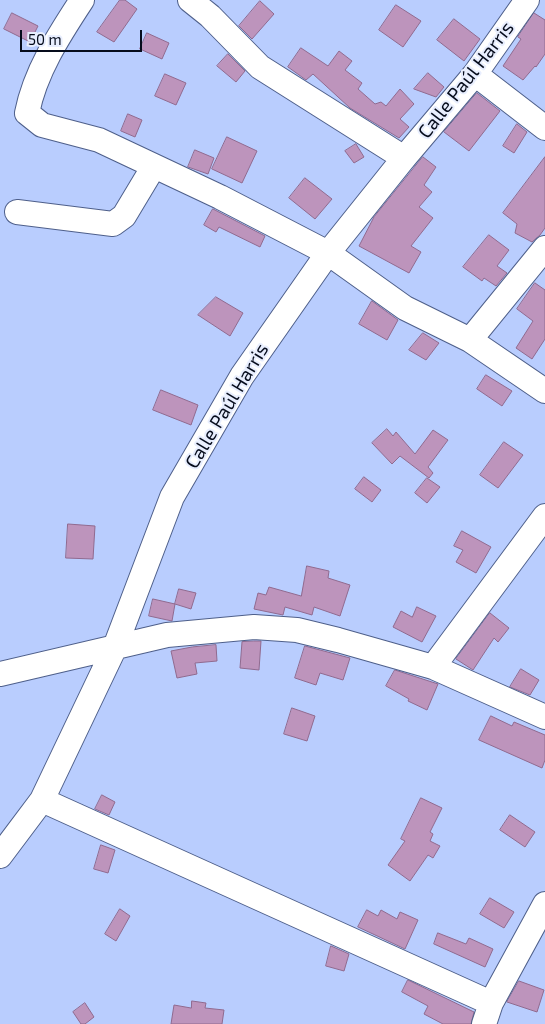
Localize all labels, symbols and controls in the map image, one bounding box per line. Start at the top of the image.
street label: Calle Paúl Harris [413,17,519,143]
scale bar [22,20,145,52]
text: 50 m [28,30,62,48]
street label: Calle Paúl Harris [181,339,273,473]

